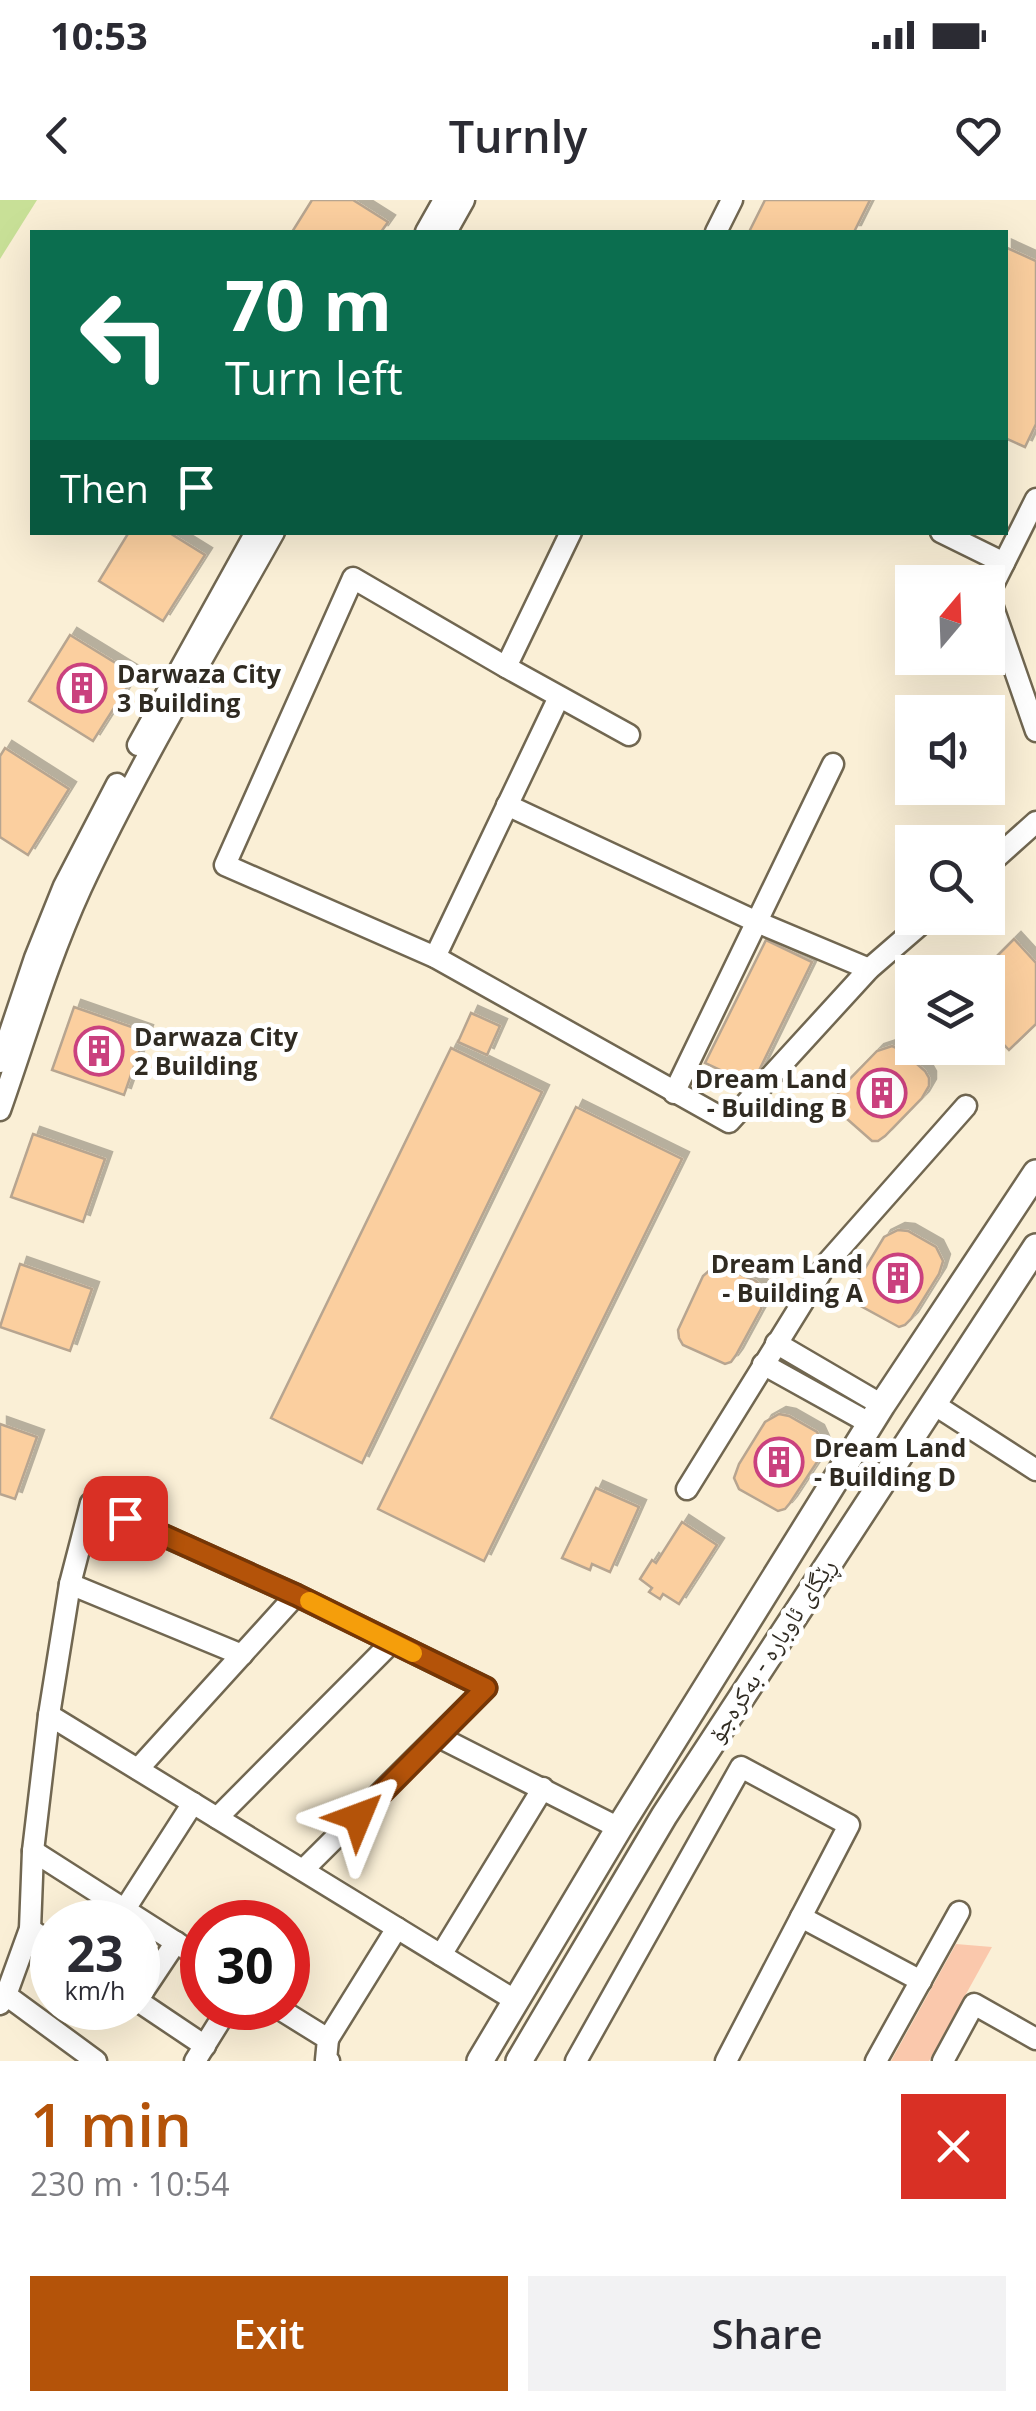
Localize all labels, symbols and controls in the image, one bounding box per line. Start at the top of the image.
text: 10:53 [50,9,148,61]
text: Turnly [449,105,587,166]
icon: back [30,108,85,163]
icon: heart [951,108,1006,163]
text: 70 m [225,256,392,352]
icon: left [60,270,190,400]
text: Turn left [225,347,403,408]
icon: arrive [169,460,224,515]
text: Then [60,462,149,514]
north arrow [895,565,1005,675]
map controls [895,565,1005,1065]
place label: Darwaza City 3 Building [117,656,282,719]
building icon: Darwaza City 3 Building [56,662,108,714]
button: sound [895,695,1005,805]
button: search [895,825,1005,935]
button: layers [895,955,1005,1065]
place label: Darwaza City 2 Building [134,1019,299,1082]
building icon: Darwaza City 2 Building [73,1025,125,1077]
place label: Dream Land - Building B [695,1061,847,1124]
building icon: Dream Land - Building B [856,1067,908,1119]
place label: Dream Land - Building A [711,1246,864,1309]
building icon: Dream Land - Building A [872,1252,924,1304]
place label: Dream Land - Building D [814,1430,966,1493]
building icon: Dream Land - Building D [753,1436,805,1488]
pin [83,1476,168,1561]
icon: arrive [98,1491,153,1546]
street label: ڕێگای ئاوبارە - بەکرەجۆ [698,1551,845,1750]
position arrow [306,1765,410,1869]
speed limit sign: 30 [180,1900,310,2030]
text: 23 [66,1919,124,1987]
text: km/h [65,1973,125,2007]
text: 1 min [30,2083,192,2165]
button: close [901,2094,1006,2199]
text: 230 m · 10:54 [30,2162,229,2205]
button: Exit [30,2276,508,2391]
button: Share [528,2276,1006,2391]

